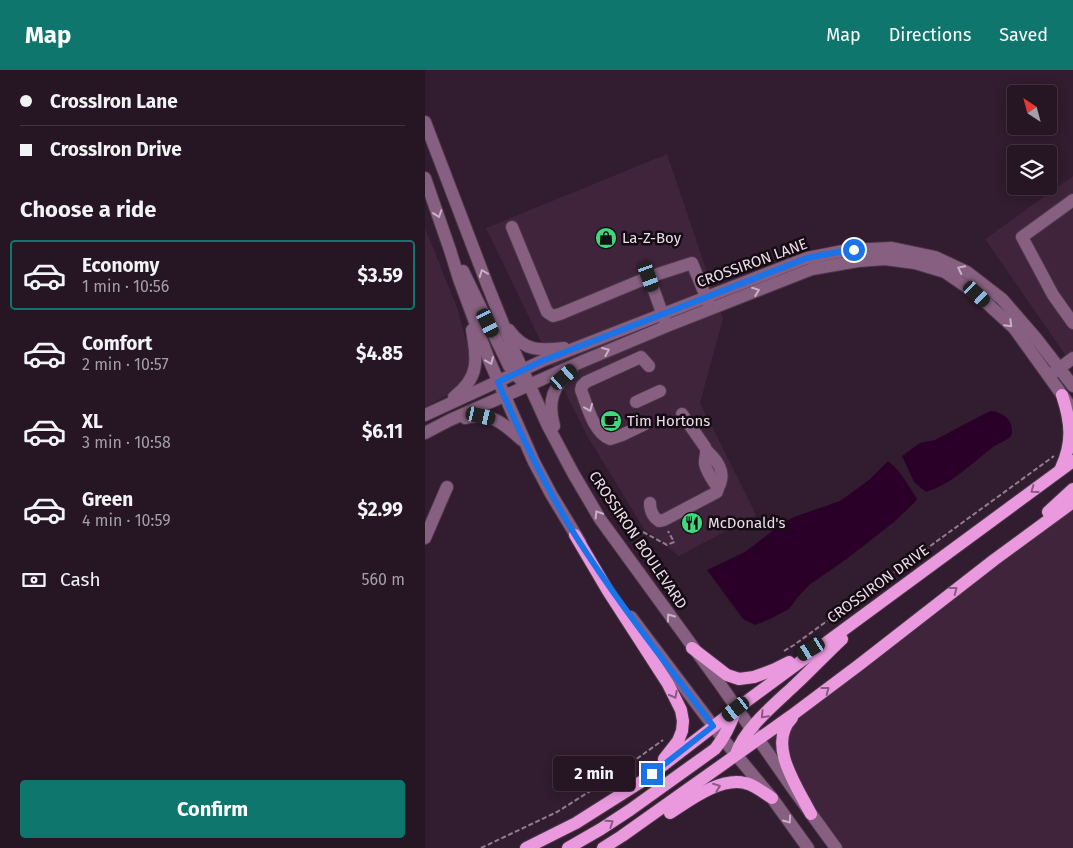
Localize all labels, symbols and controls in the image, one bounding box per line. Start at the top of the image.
text: Map [25,21,71,49]
text: Map [826,24,861,46]
text: Directions [889,24,971,46]
text: Saved [999,24,1048,46]
north arrow [1007,85,1057,135]
map controls [1007,85,1057,195]
text: CrossIron Lane [50,90,178,113]
text: CrossIron Drive [50,138,182,161]
button: layers [1007,145,1057,195]
text: Choose a ride [20,196,156,223]
one-way arrow [432,209,442,217]
shop icon: La-Z-Boy [594,226,618,250]
place label: La-Z-Boy [622,229,682,247]
street label: CROSSIRON LANE [694,235,810,291]
route start [843,239,865,261]
icon: car [22,253,67,298]
text: Economy [82,254,159,277]
car [636,260,661,294]
text: $3.59 [357,264,403,287]
one-way arrow [957,265,966,275]
one-way arrow [478,269,489,278]
text: 1 min · 10:56 [82,277,169,296]
car [960,278,993,310]
one-way arrow [751,287,760,297]
car [474,306,501,340]
one-way arrow [1003,318,1012,327]
icon: car [22,331,67,376]
text: Comfort [82,332,152,355]
text: $4.85 [356,342,403,365]
one-way arrow [601,347,610,358]
text: 2 min · 10:57 [82,355,169,374]
one-way arrow [484,357,494,365]
car [547,361,580,393]
one-way arrow [582,403,593,412]
car [464,405,497,427]
icon: car [22,409,67,454]
cafe icon: Tim Hortons [599,409,623,433]
text: XL [82,410,103,433]
place label: Tim Hortons [627,412,710,430]
text: $6.11 [362,420,403,443]
text: 3 min · 10:58 [82,433,171,452]
street label: CROSSIRON BOULEVARD [585,468,691,612]
one-way arrow [1030,484,1040,493]
icon: car [22,487,67,532]
text: Green [82,488,133,511]
text: $2.99 [358,498,403,521]
text: 4 min · 10:59 [82,511,171,530]
one-way arrow [594,511,604,520]
restaurant icon: McDonald's [680,511,704,535]
place label: McDonald's [708,514,786,532]
street label: CROSSIRON DRIVE [824,541,932,627]
icon: cash [20,566,48,594]
text: Cash [60,568,101,591]
text: 560 m [362,570,405,589]
one-way arrow [948,588,957,596]
one-way arrow [668,614,676,623]
car [794,635,827,663]
one-way arrow [820,687,830,696]
one-way arrow [668,690,678,699]
car [719,694,752,724]
one-way arrow [761,709,770,718]
callout: 2 min [552,756,635,792]
route end [641,763,663,785]
text: 2 min [574,764,614,783]
button: Confirm [20,780,405,838]
one-way arrow [712,782,720,792]
one-way arrow [782,814,791,824]
one-way arrow [604,820,614,829]

